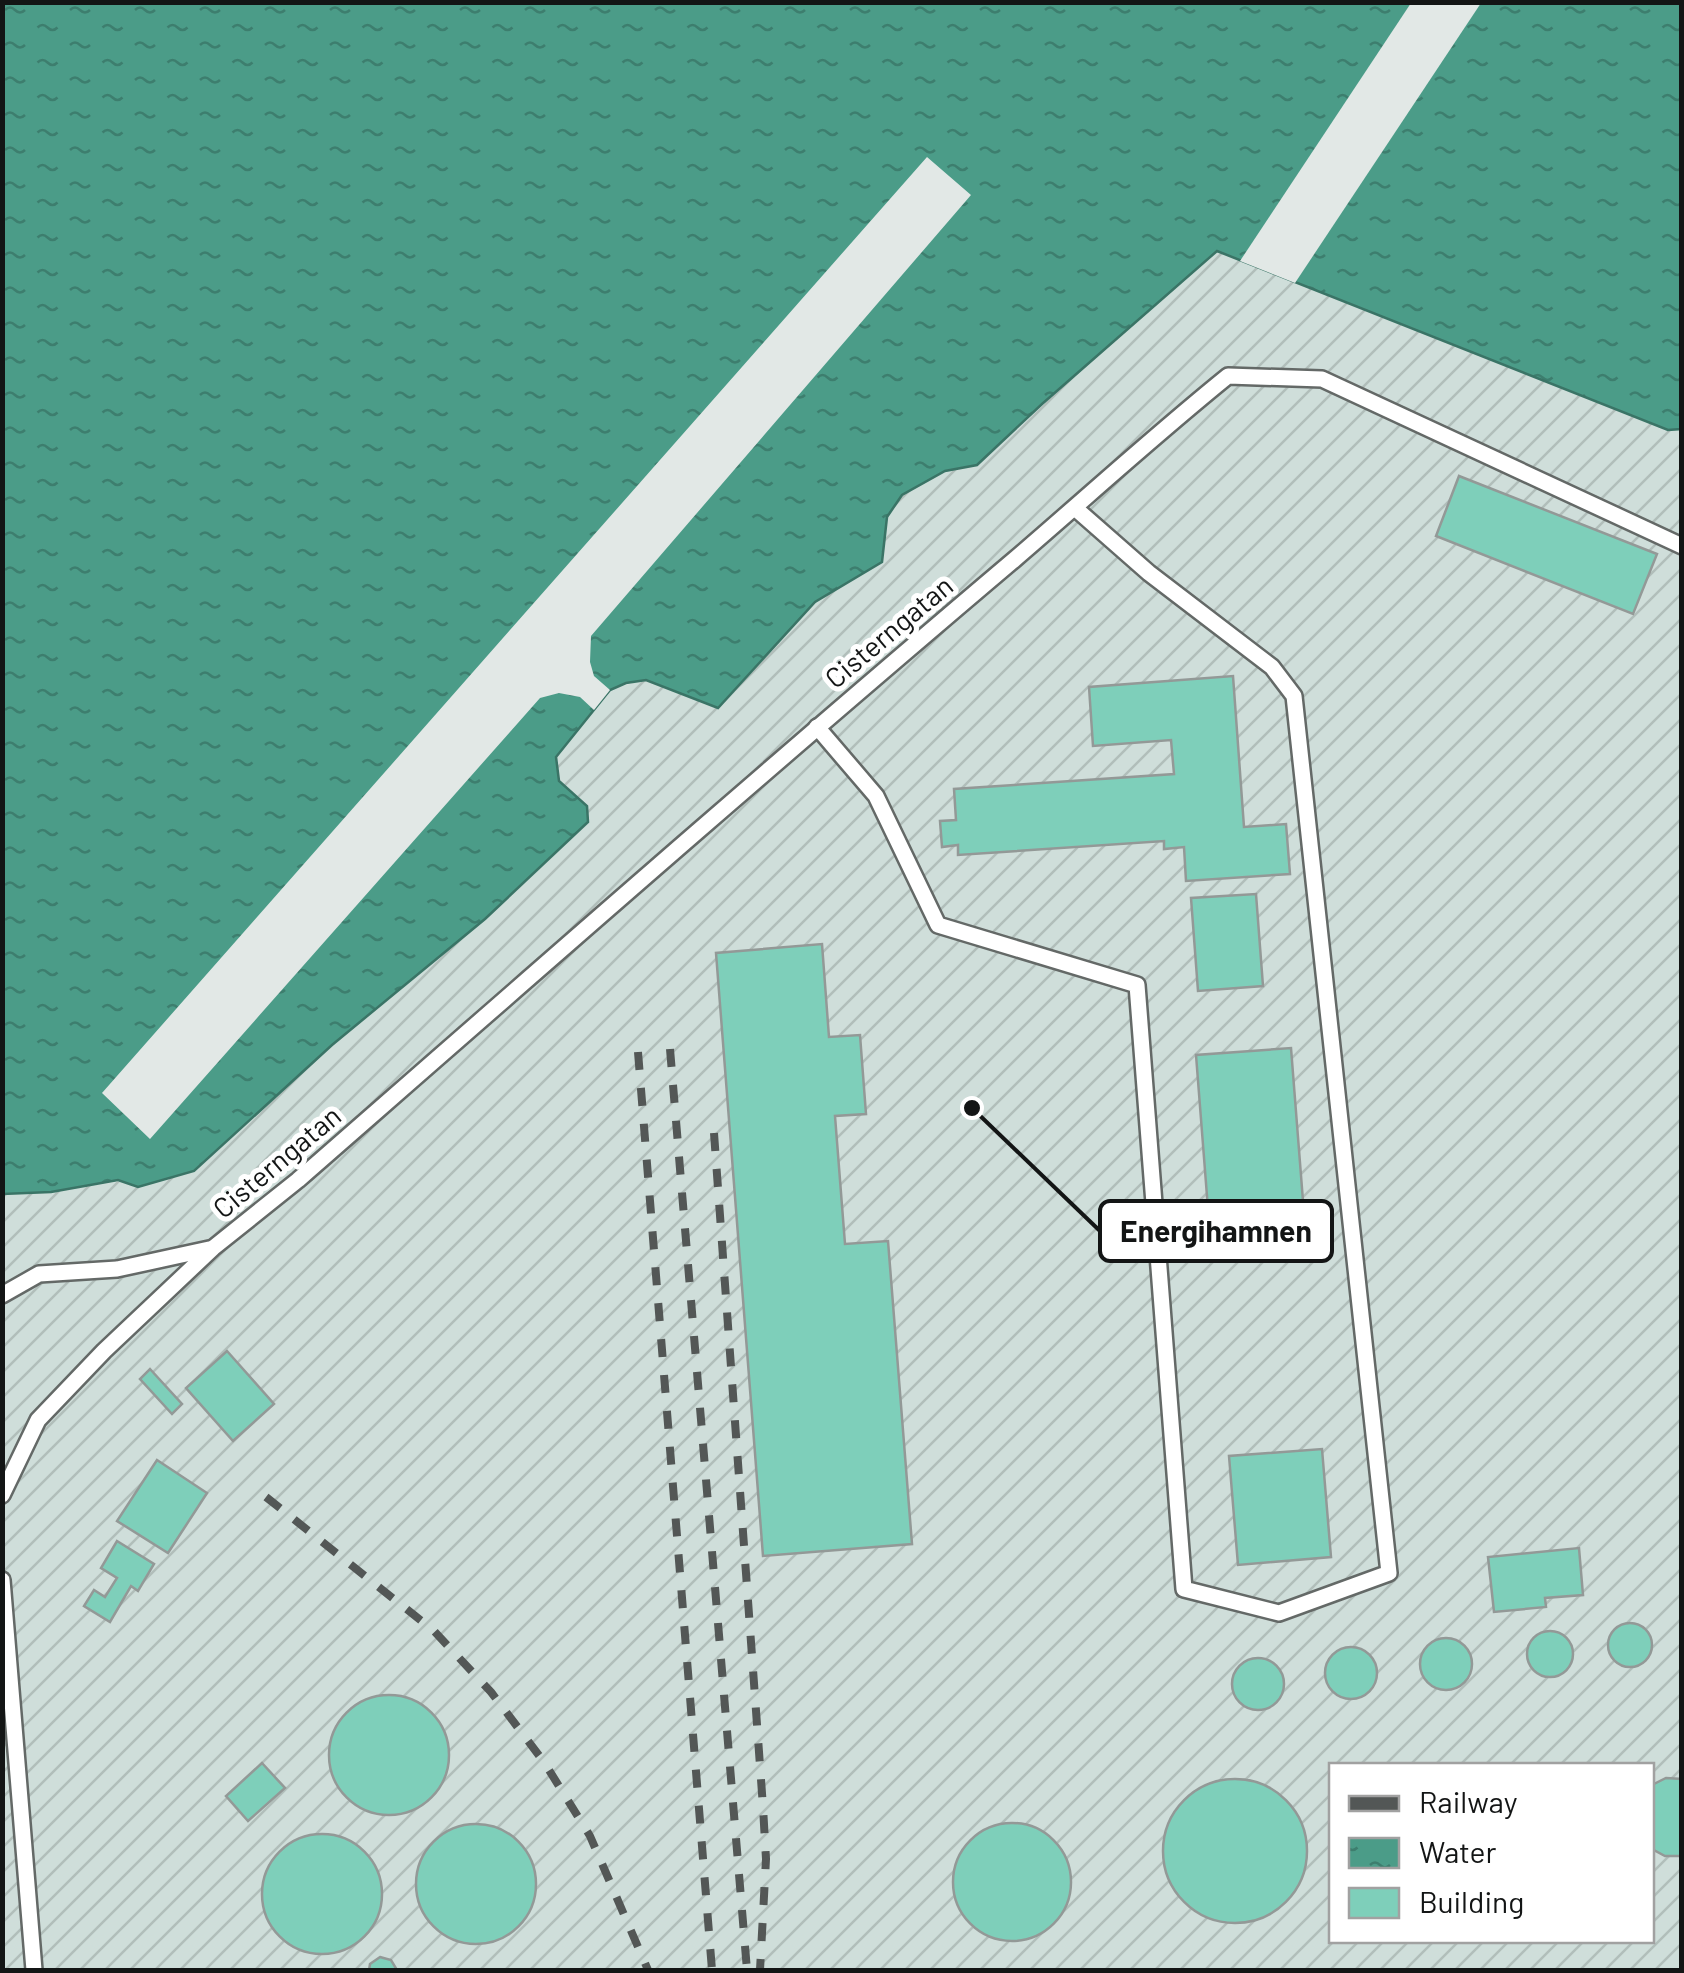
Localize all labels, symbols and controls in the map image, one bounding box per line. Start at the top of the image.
street label: Cisterngatan [818,568,959,694]
street label: Cisterngatan [206,1098,347,1224]
callout: Energihamnen [1100,1201,1332,1261]
text: Energihamnen [1120,1212,1312,1248]
legend [1329,1763,1654,1943]
text: Railway [1419,1783,1518,1819]
text: Water [1419,1833,1497,1869]
text: Building [1419,1883,1524,1919]

